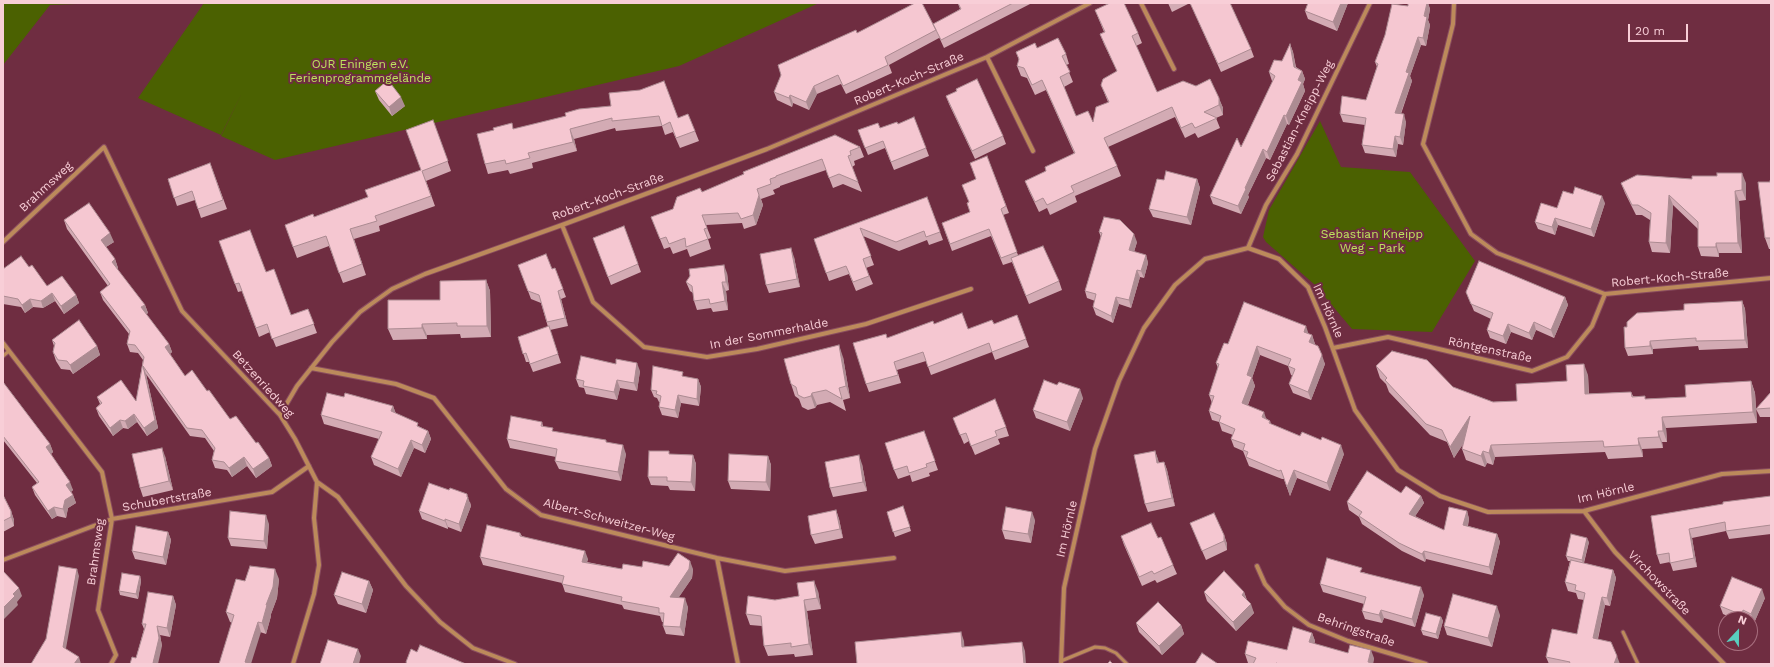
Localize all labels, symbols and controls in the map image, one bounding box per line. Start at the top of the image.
scale bar [1630,16,1690,42]
text: 20 m [1635,24,1665,38]
street label: Robert-Koch-Straße [852,49,966,109]
park label: OJR Eningen e.V. Ferienprogrammgelände [289,57,431,85]
street label: Sebastian-Kneipp-Weg [1263,58,1337,184]
street label: Brahmsweg [16,159,76,215]
street label: Robert-Koch-Straße [550,170,666,224]
park label: Sebastian Kneipp Weg - Park [1321,227,1423,255]
street label: Robert-Koch-Straße [1611,266,1729,290]
street label: Im Hörnle [1310,282,1346,340]
street label: In der Sommerhalde [709,315,829,353]
street label: Röntgenstraße [1447,334,1533,366]
street label: Betzenriedweg [229,347,297,421]
street label: Im Hörnle [1576,479,1636,507]
street label: Schubertstraße [121,485,213,515]
street label: Albert-Schweitzer-Weg [542,496,676,544]
street label: Im Hörnle [1053,499,1081,559]
street label: Brahmsweg [84,518,108,586]
street label: Virchowstraße [1625,548,1693,618]
street label: Behringstraße [1315,610,1397,650]
north arrow [1718,611,1758,651]
text: N [1736,613,1749,628]

